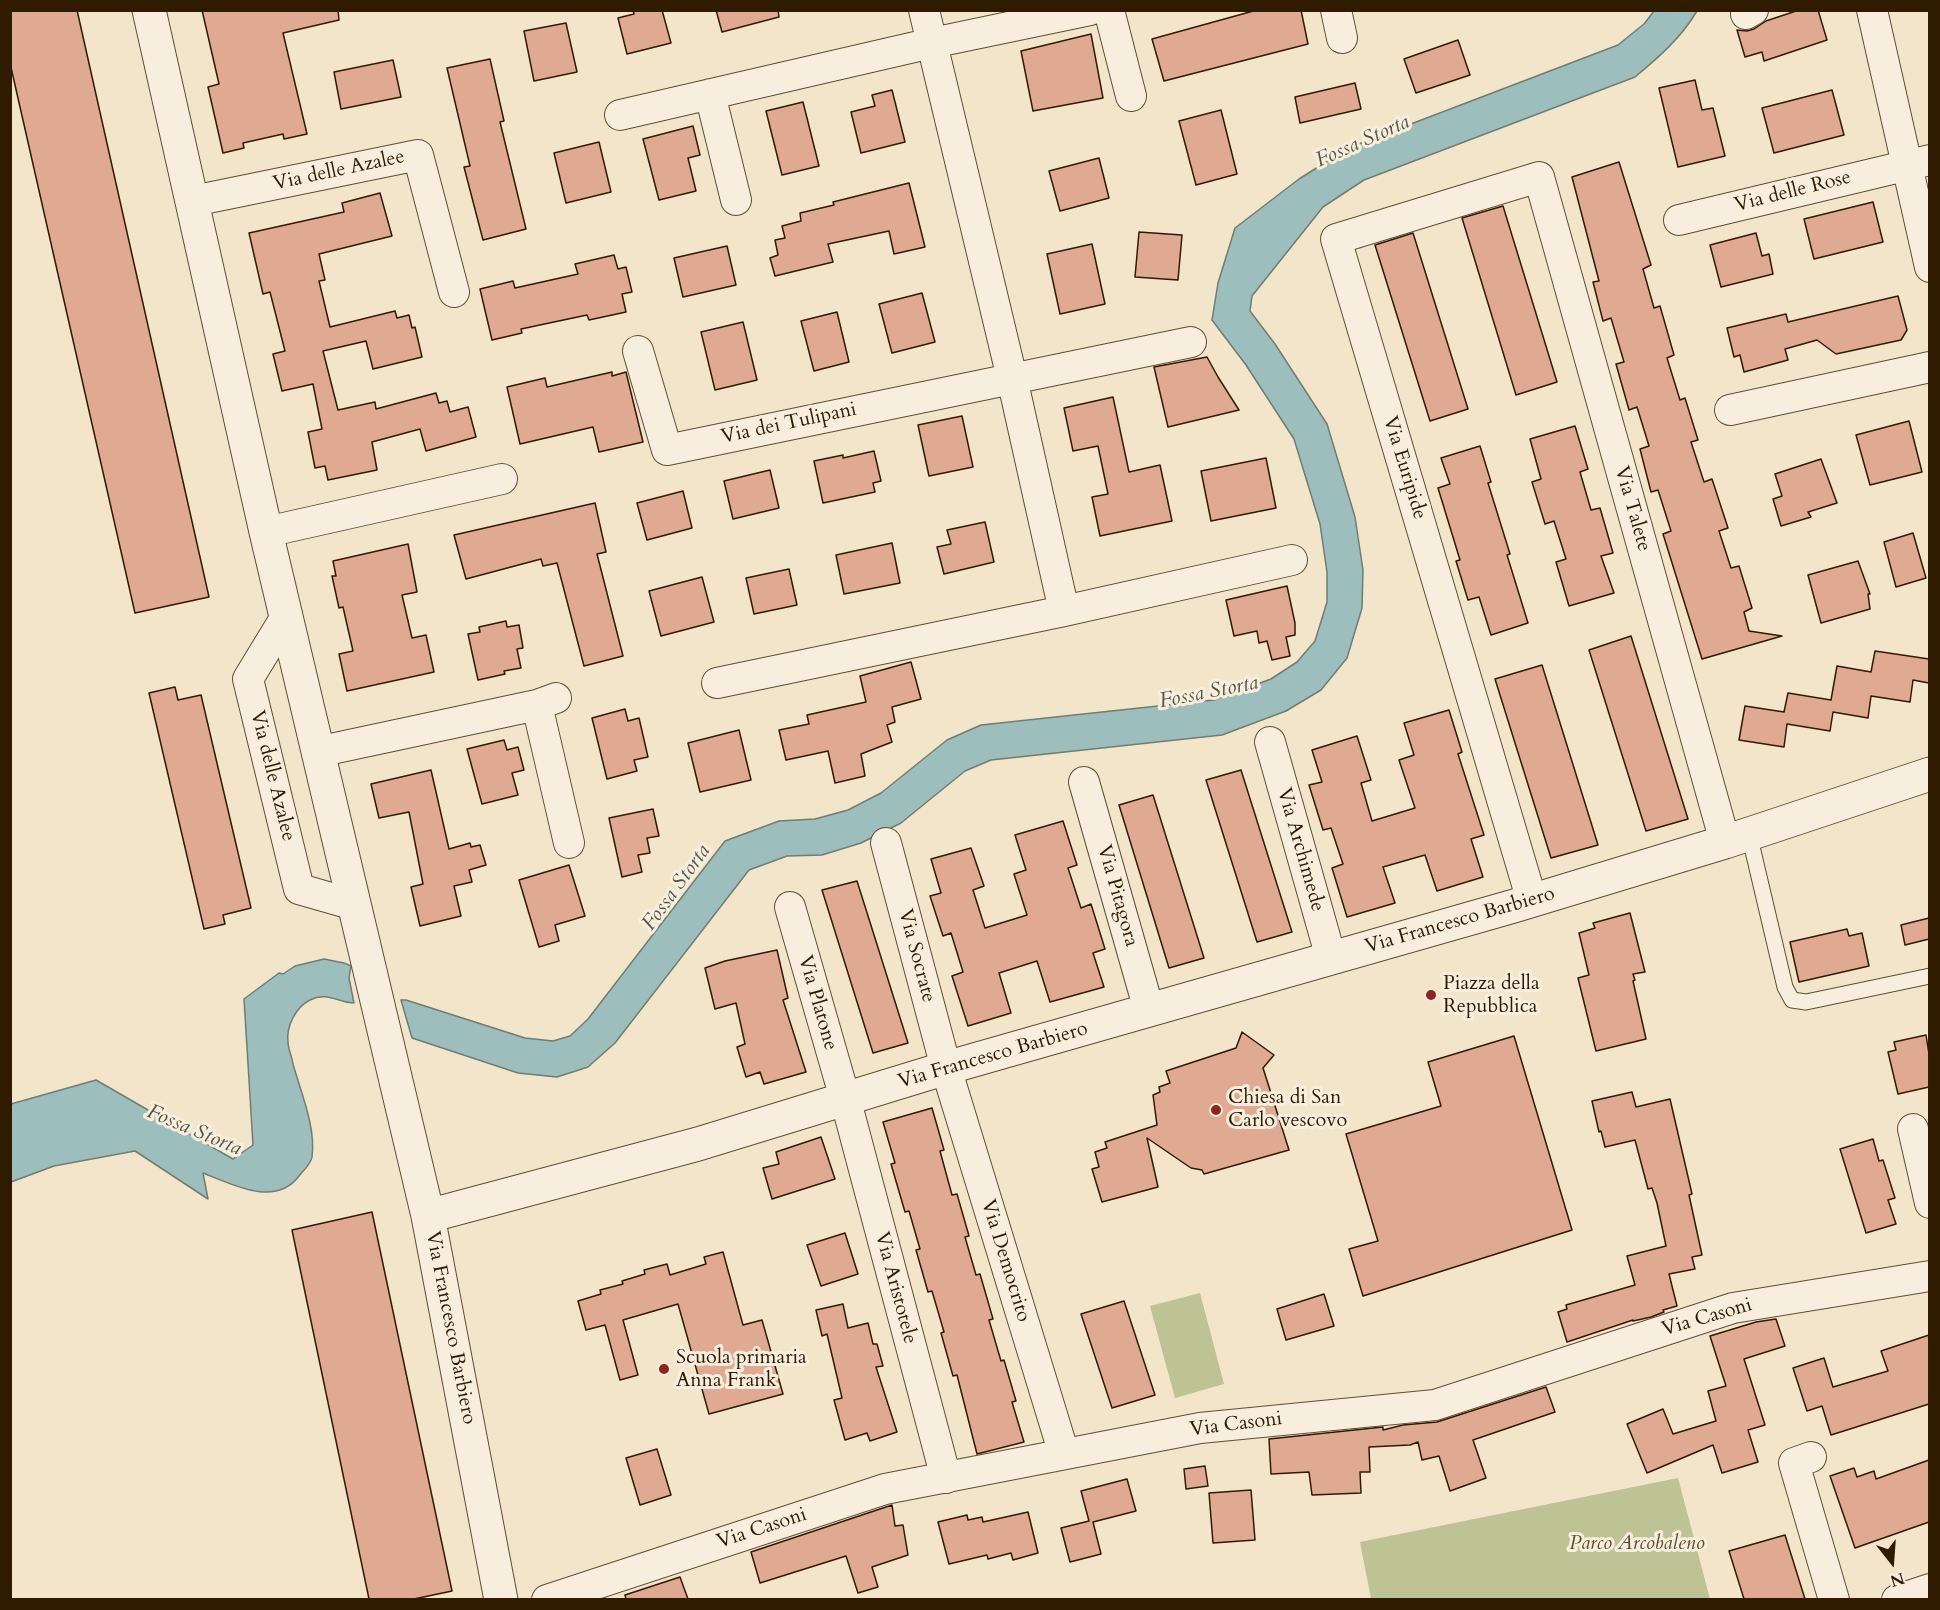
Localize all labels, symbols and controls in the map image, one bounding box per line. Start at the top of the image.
water label: Fossa Storta [1312,110,1414,174]
street label: Via delle Azalee [271,145,407,197]
street label: Via delle Rose [1732,166,1854,218]
street label: Via dei Tulipani [719,398,859,450]
street label: Via Euripide [1377,414,1431,522]
street label: Via Talete [1608,464,1656,554]
water label: Fossa Storta [1157,671,1261,715]
street label: Via delle Azalee [244,708,300,844]
street label: Via Archimede [1271,786,1329,914]
water label: Fossa Storta [637,840,717,936]
street label: Via Pitagora [1091,842,1143,950]
street label: Via Francesco Barbiero [1362,882,1558,960]
street label: Via Socrate [892,907,940,1005]
street label: Via Platone [792,953,842,1053]
place label: Piazza della Repubblica [1443,972,1540,1019]
marker: Piazza della Repubblica [1424,988,1438,1002]
street label: Via Francesco Barbiero [895,1017,1091,1095]
place label: Chiesa di San Carlo vescovo [1228,1086,1347,1133]
water label: Fossa Storta [143,1100,245,1162]
marker: Chiesa di San Carlo vescovo [1209,1103,1223,1117]
street label: Via Democrito [975,1197,1035,1325]
street label: Via Francesco Barbiero [419,1229,481,1427]
street label: Via Aristotele [869,1229,921,1347]
street label: Via Casoni [1659,1294,1755,1342]
place label: Scuola primaria Anna Frank [676,1346,807,1393]
marker: Scuola primaria Anna Frank [657,1362,671,1376]
street label: Via Casoni [1189,1407,1283,1443]
street label: Via Casoni [714,1503,810,1555]
park label: Parco Arcobaleno [1569,1532,1705,1556]
north arrow [1862,1532,1922,1592]
text: N [1887,1567,1907,1592]

